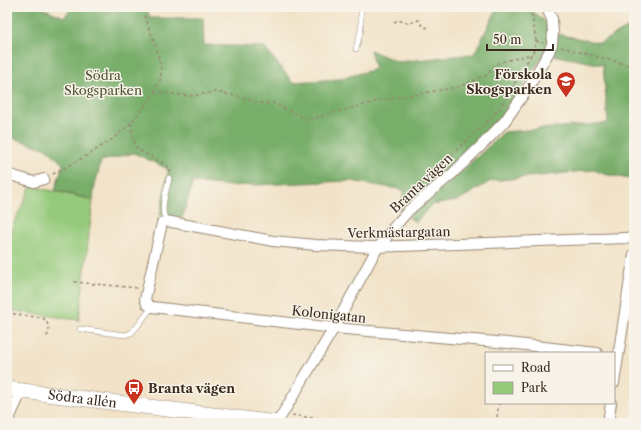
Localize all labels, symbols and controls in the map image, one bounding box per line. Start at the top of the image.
scale bar [487,26,553,52]
text: 50 m [493,32,522,47]
place label: Förskola Skogsparken [466,66,552,97]
park label: Södra Skogsparken [64,67,142,98]
school or university icon: Förskola Skogsparken [555,70,577,98]
street label: Branta vägen [386,150,456,216]
street label: Verkmästargatan [346,223,451,241]
street label: Kolonigatan [291,302,367,326]
legend [485,352,615,404]
text: Road [521,360,551,375]
bus stop icon: Branta vägen [123,377,145,405]
place label: Branta vägen [148,380,235,396]
text: Park [521,380,548,395]
street label: Södra allén [47,386,118,411]

